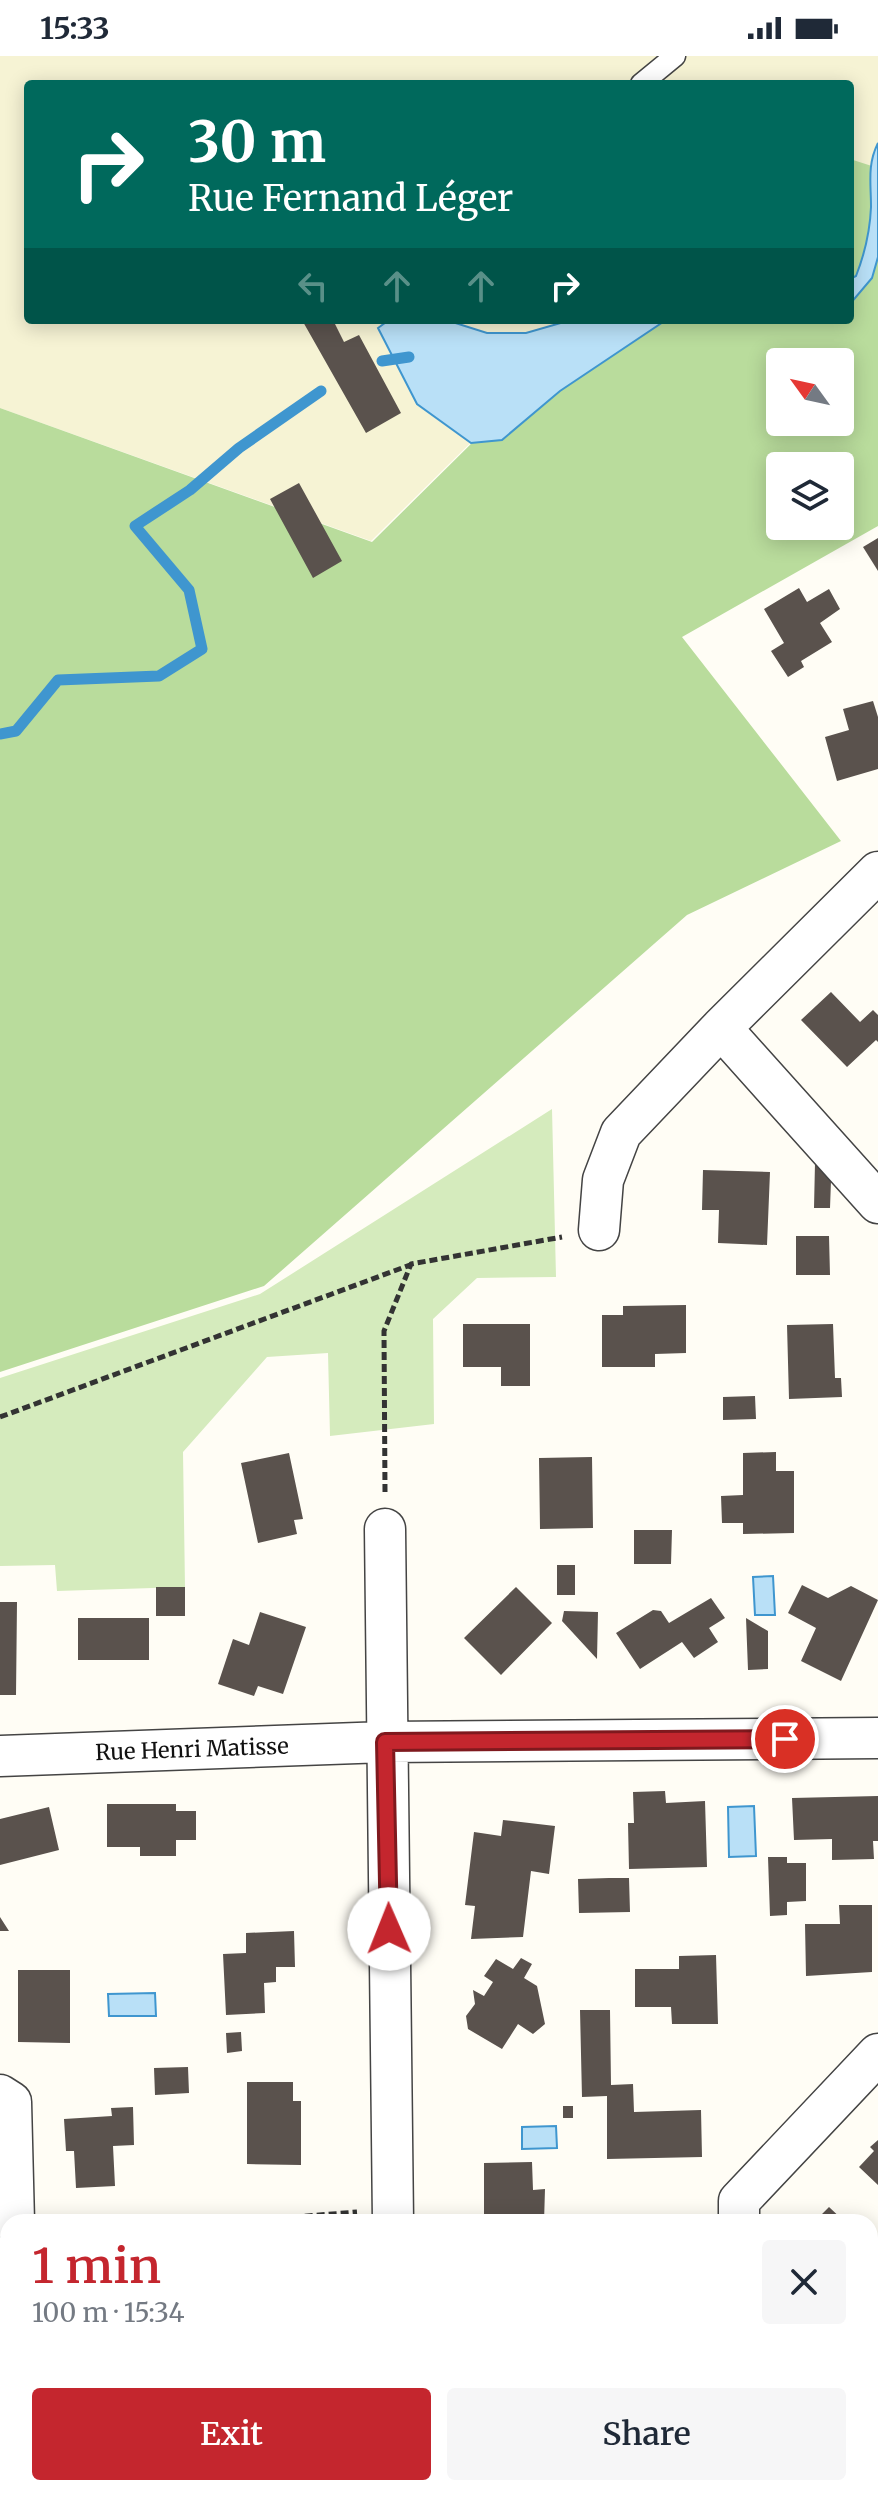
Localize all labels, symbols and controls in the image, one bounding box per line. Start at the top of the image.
text: 15:33 [40,9,110,47]
text: 30 m [188,107,326,177]
icon: right [56,112,160,216]
text: Rue Fernand Léger [188,176,513,221]
icon: left [291,264,335,308]
icon: ahead [375,264,419,308]
icon: ahead [459,264,503,308]
icon: right [543,264,587,308]
north arrow [766,348,854,436]
map controls [766,348,854,540]
button: layers [766,452,854,540]
pin [751,1705,819,1773]
icon: arrive [763,1717,807,1761]
street label: Rue Henri Matisse [95,1732,289,1766]
position arrow [347,1887,431,1971]
text: 1 min [32,2236,161,2296]
button: close [762,2240,846,2324]
text: 100 m · 15:34 [32,2296,184,2329]
button: Exit [32,2388,431,2480]
button: Share [447,2388,846,2480]

